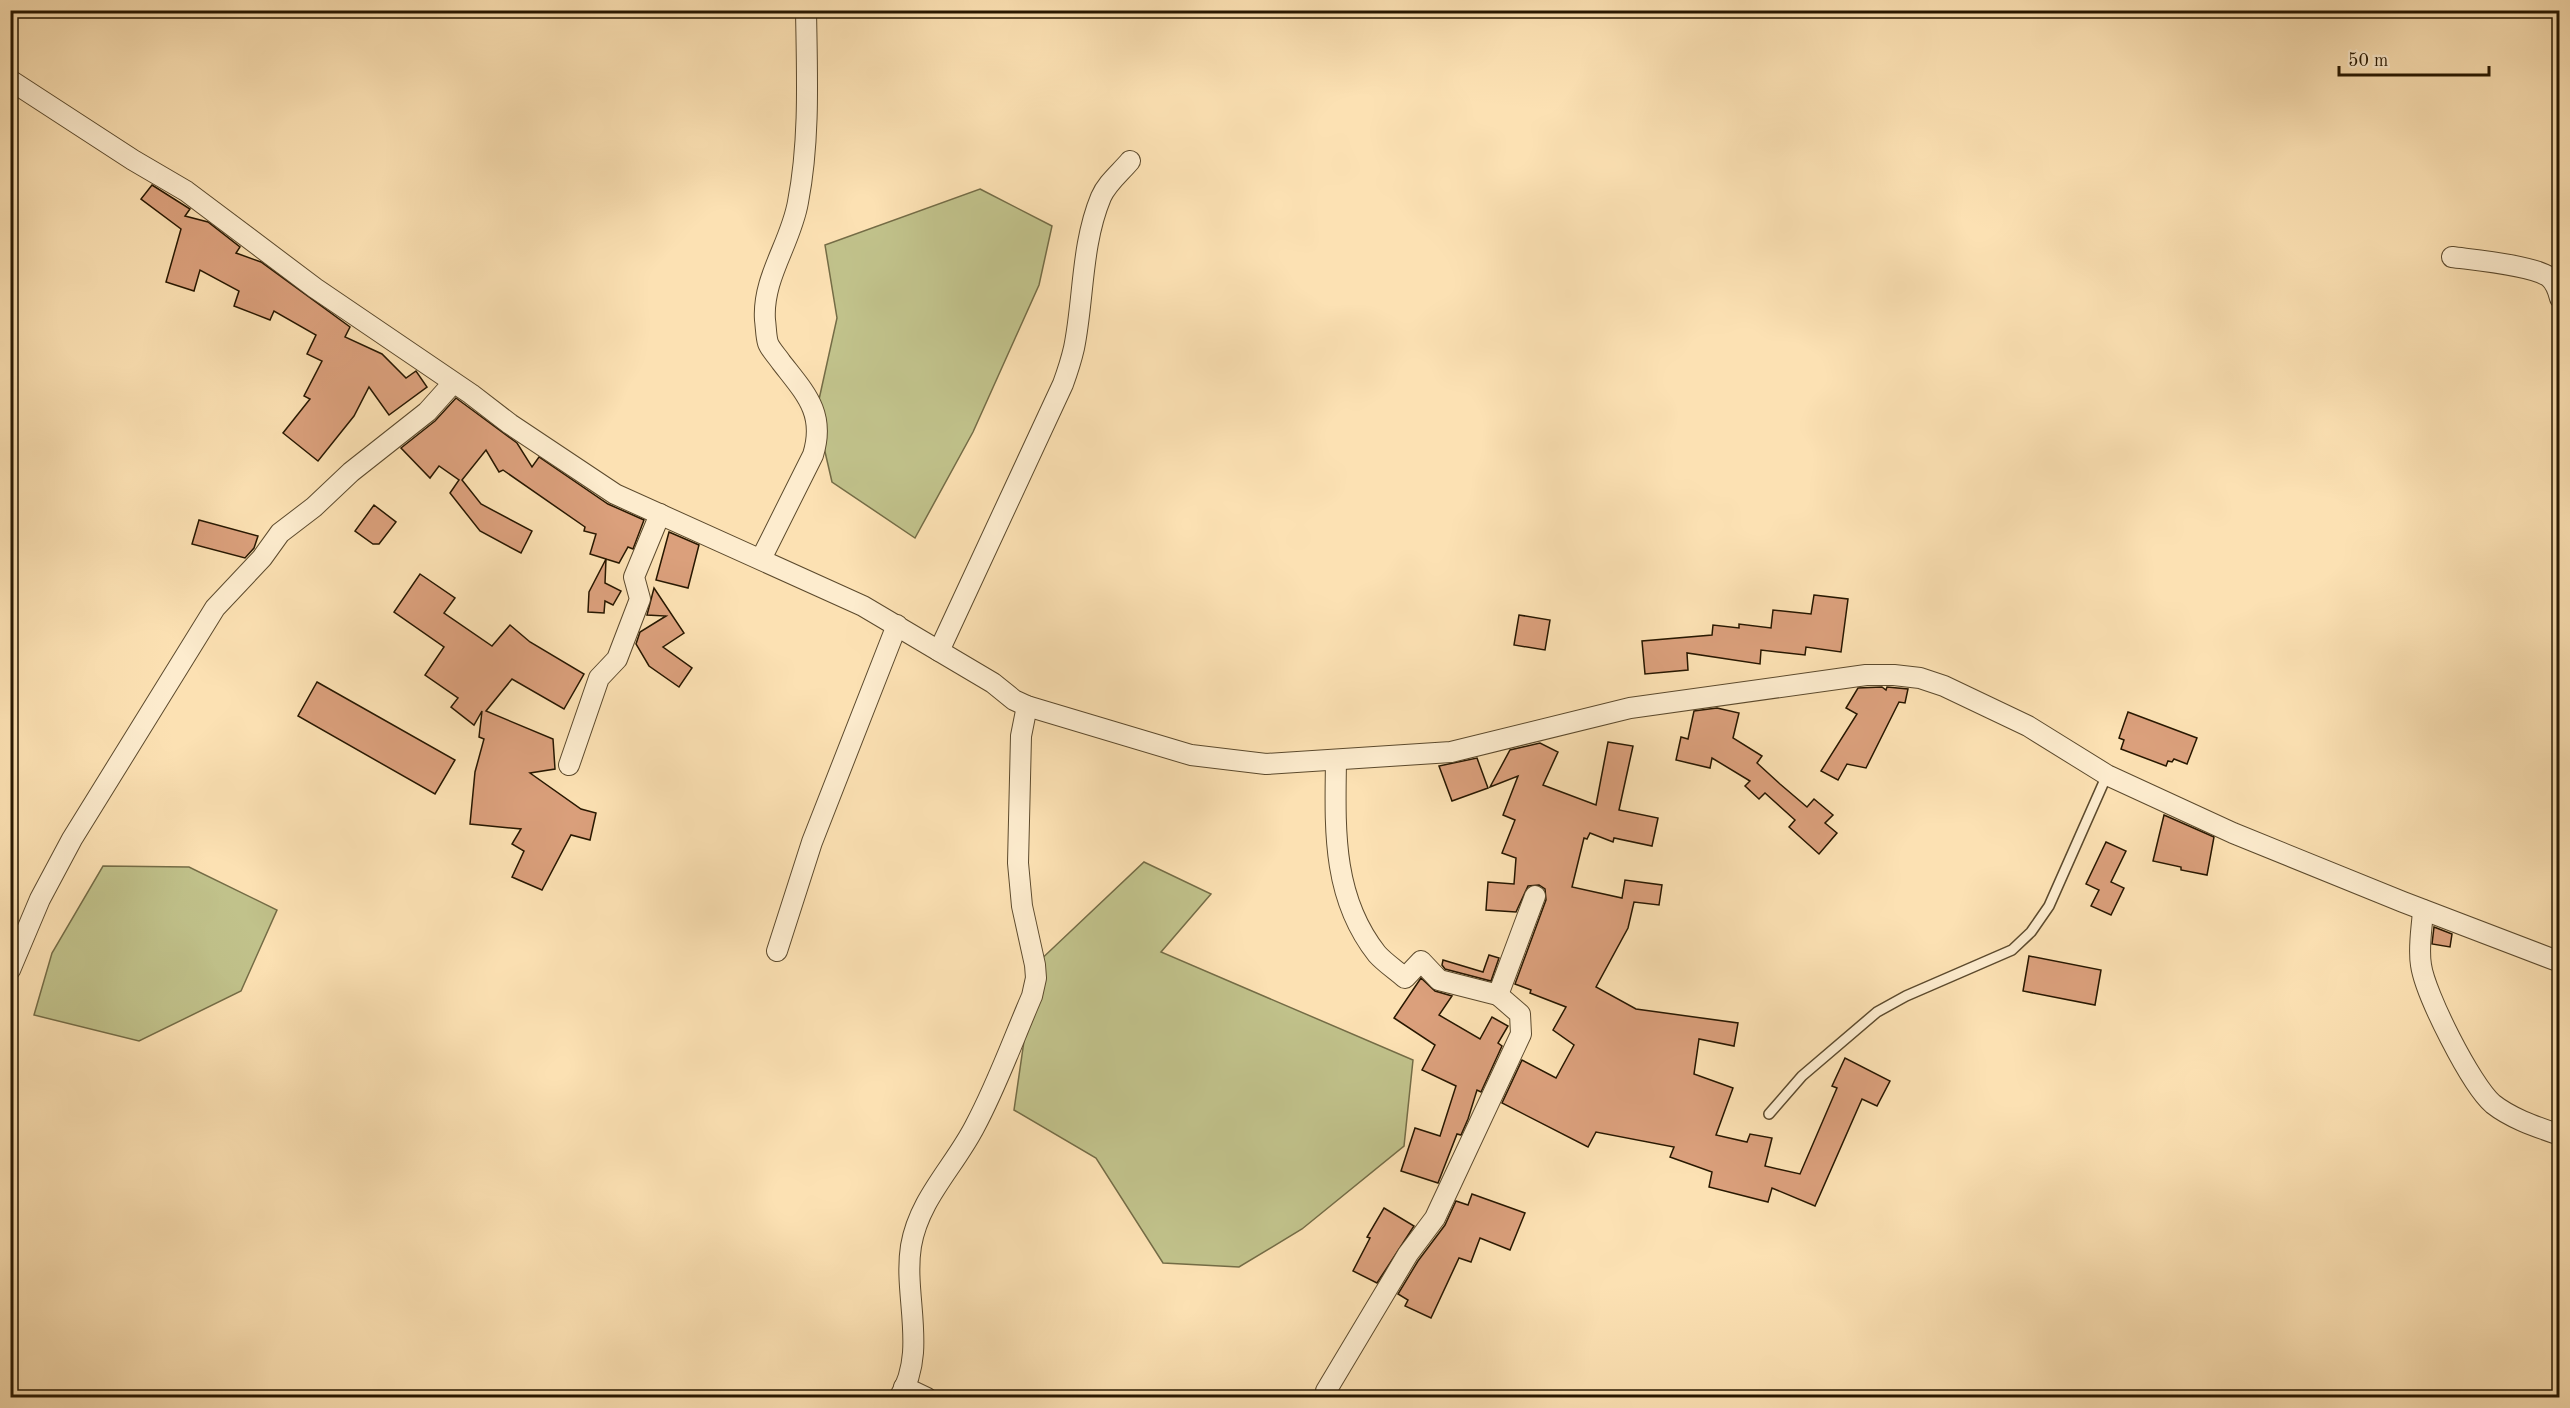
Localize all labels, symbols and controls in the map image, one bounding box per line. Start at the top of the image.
scale bar [2339,39,2489,77]
text: 50 m [2348,52,2388,70]

